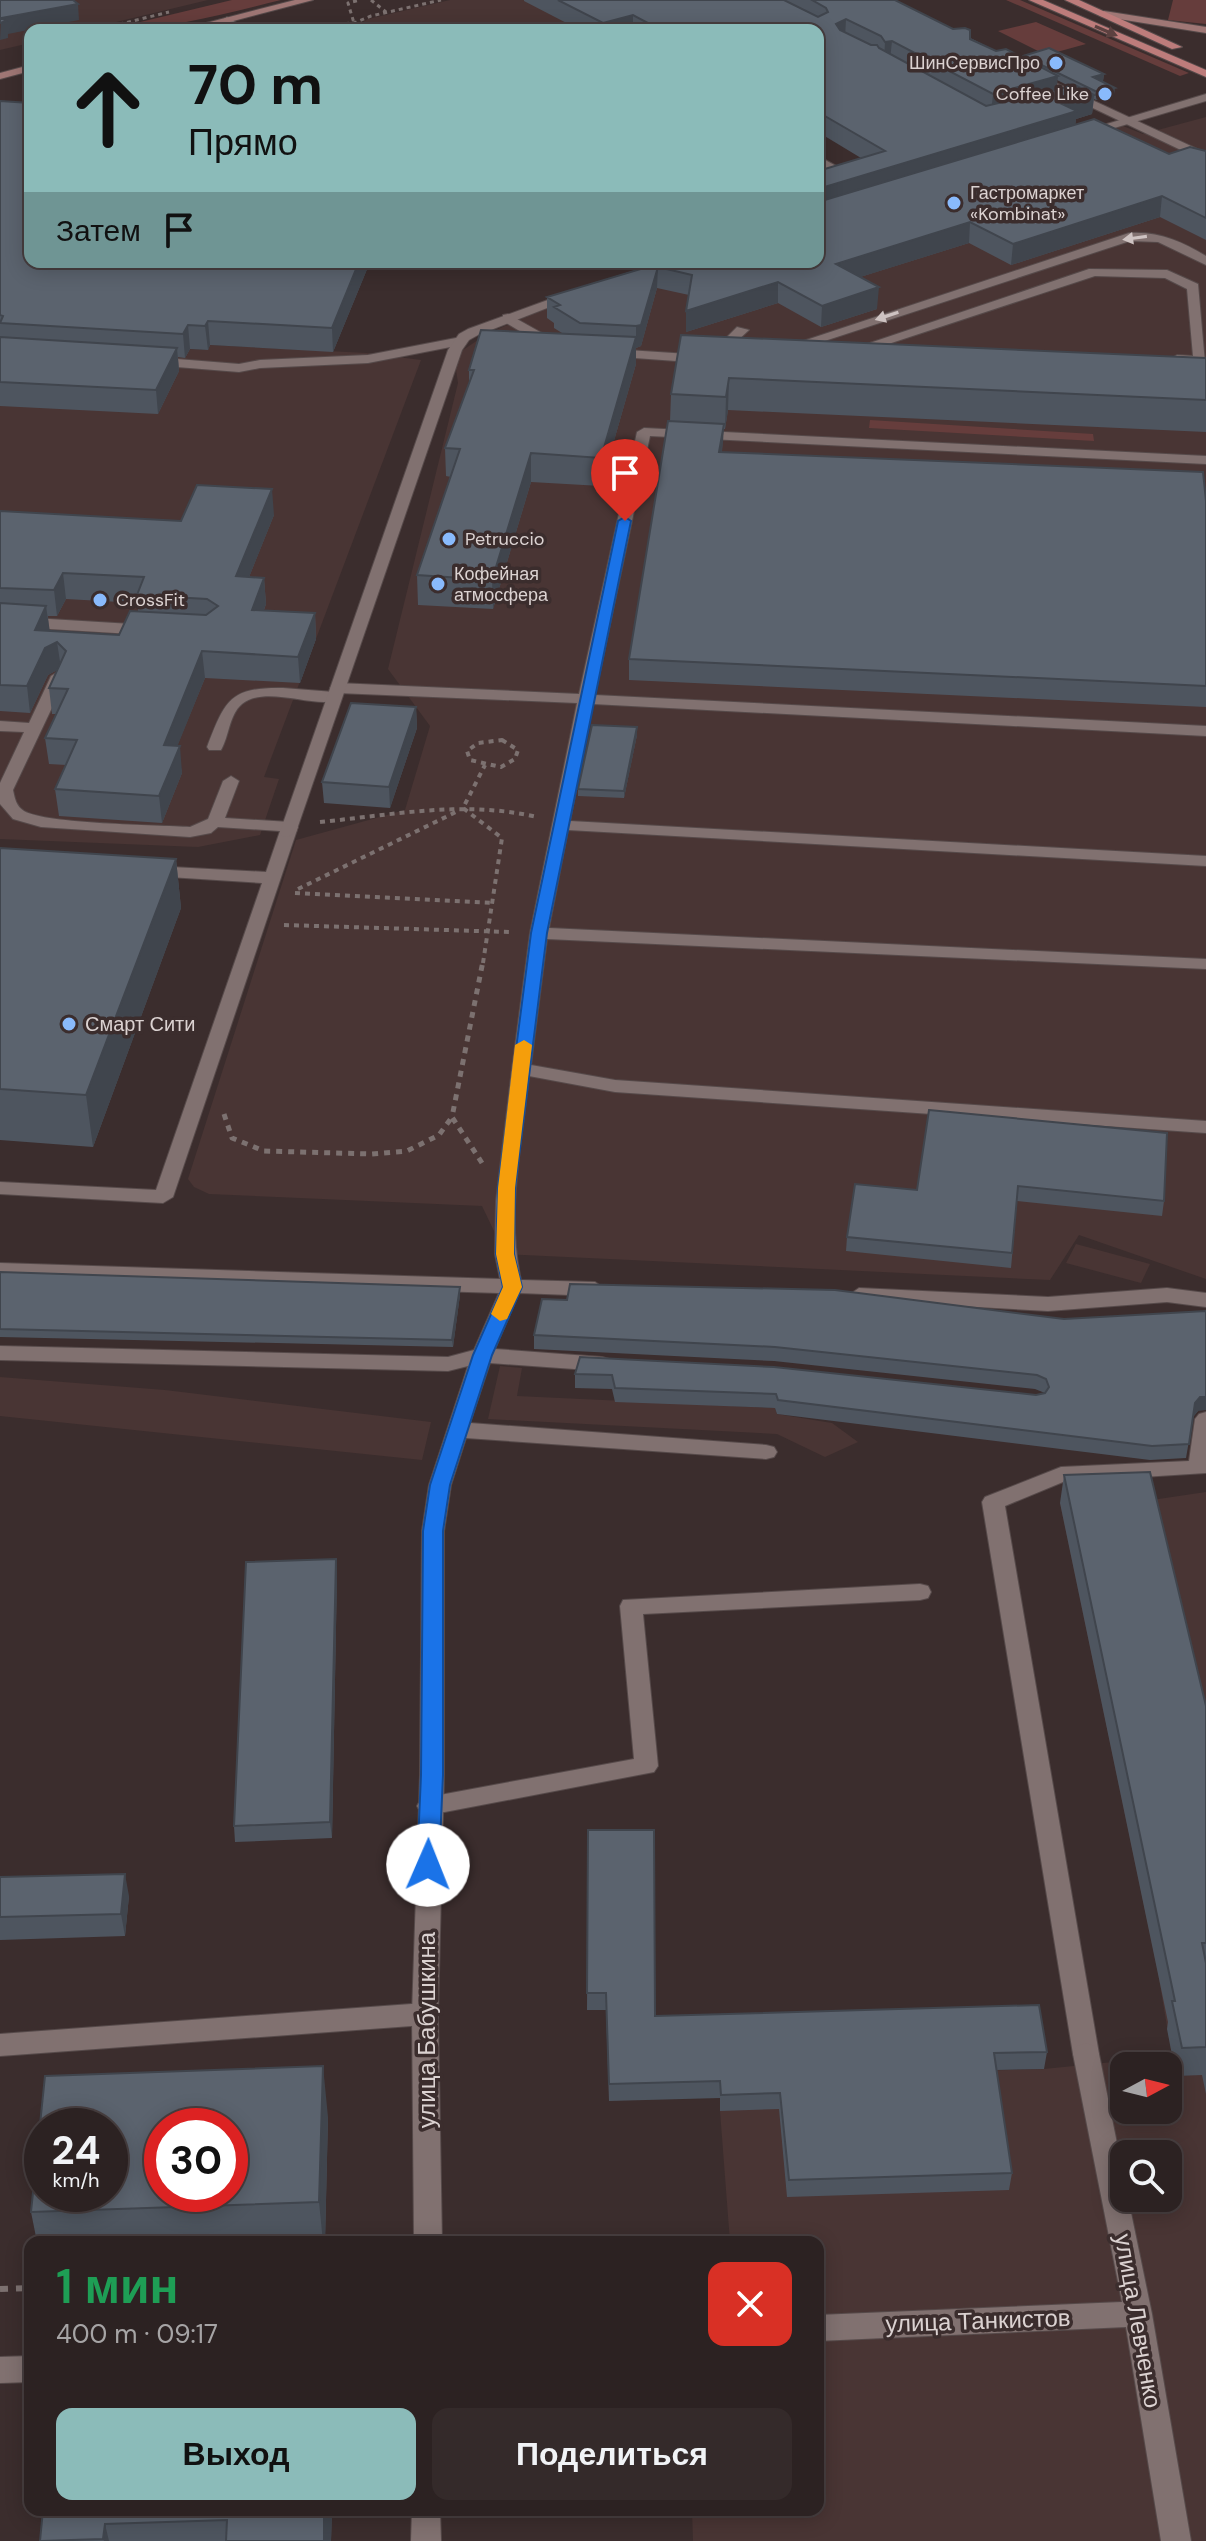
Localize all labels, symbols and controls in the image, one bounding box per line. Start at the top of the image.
one-way arrow [1094,24,1117,38]
text: 70 m [188,48,323,121]
place label: ШинСервисПро [909,51,1040,75]
marker: ШинСервисПро [1047,54,1065,72]
icon: ahead [56,56,160,160]
place label: Coffee Like [996,82,1089,106]
marker: Coffee Like [1096,85,1114,103]
text: Прямо [188,119,298,166]
place label: Гастромаркет «Kombinat» [970,181,1084,226]
marker: Гастромаркет «Kombinat» [945,194,963,212]
icon: arrive [157,208,201,252]
text: Затем [56,211,141,250]
one-way arrow [1122,232,1147,245]
one-way arrow [875,311,899,323]
pin [591,439,659,521]
icon: arrive [603,451,647,495]
place label: Petruccio [465,527,544,551]
marker: Petruccio [440,530,458,548]
place label: Кофейная атмосфера [454,562,549,607]
marker: Кофейная атмосфера [429,575,447,593]
place label: CrossFit [116,588,185,612]
marker: CrossFit [91,591,109,609]
place label: Смарт Сити [85,1011,195,1037]
marker: Смарт Сити [60,1015,78,1033]
position arrow [386,1823,470,1907]
street label: улица Бабушкина [411,1931,442,2128]
north arrow [1110,2052,1182,2124]
map controls [1110,2052,1182,2212]
speed limit sign: 30 [144,2108,248,2212]
text: 24 [52,2124,100,2176]
button: search [1110,2140,1182,2212]
text: km/h [52,2167,100,2193]
street label: улица Левченко [1108,2231,1169,2410]
text: 1 мин [56,2255,178,2318]
button: close [708,2262,792,2346]
street label: улица Танкистов [885,2302,1071,2339]
text: 400 m · 09:17 [56,2317,218,2351]
button: Выход [56,2408,416,2500]
button: Поделиться [432,2408,792,2500]

